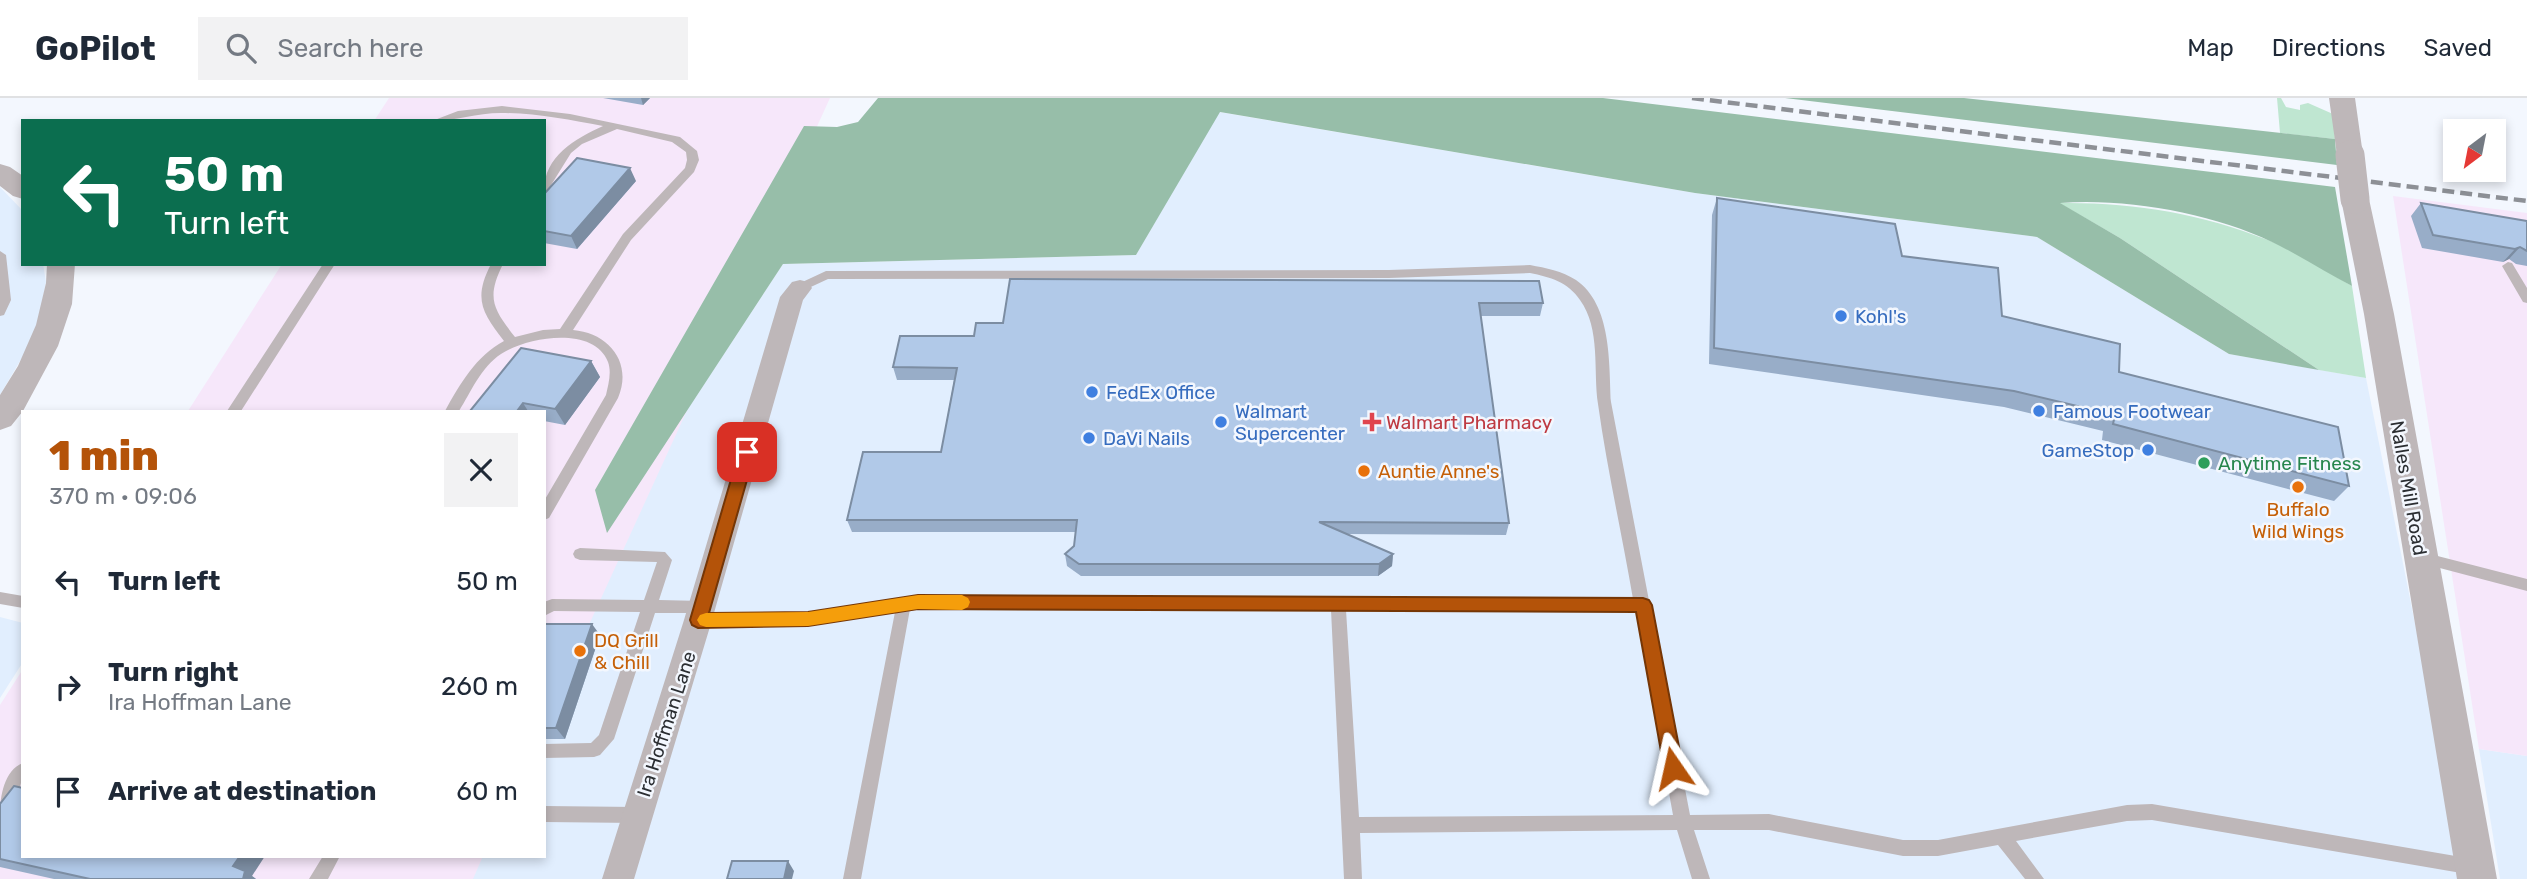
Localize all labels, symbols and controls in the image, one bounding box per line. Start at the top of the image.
search box [198,17,688,80]
text: GoPilot [35,29,156,68]
icon: search [222,29,260,67]
text: Search here [278,33,423,64]
text: Map [2187,34,2234,62]
text: Directions [2272,34,2385,62]
text: Saved [2423,34,2492,62]
north arrow [2443,119,2506,182]
map controls [2443,119,2506,182]
text: 50 m [164,145,284,203]
icon: left [49,147,140,238]
text: Turn left [164,204,289,242]
place label: Kohl's [1855,305,1906,328]
marker: Kohl's [1833,308,1849,324]
place label: FedEx Office [1106,381,1216,404]
marker: FedEx Office [1084,384,1100,400]
place label: Walmart Supercenter [1235,400,1346,445]
place label: Famous Footwear [2053,400,2212,423]
marker: Famous Footwear [2031,403,2047,419]
place label: Walmart Pharmacy [1386,411,1552,434]
marker: Walmart Supercenter [1213,414,1229,430]
marker: Walmart Pharmacy [1364,414,1380,430]
street label: Nalles Mill Road [2385,419,2432,557]
pin [717,422,777,482]
place label: DaVi Nails [1103,427,1190,450]
marker: DaVi Nails [1081,430,1097,446]
text: 1 min [49,431,159,481]
button: close [444,433,518,507]
icon: arrive [728,433,766,471]
place label: GameStop [2042,439,2134,462]
marker: GameStop [2140,442,2156,458]
place label: Anytime Fitness [2218,452,2361,475]
marker: Anytime Fitness [2196,455,2212,471]
place label: Auntie Anne's [1378,460,1500,483]
marker: Auntie Anne's [1356,463,1372,479]
marker: Buffalo Wild Wings [2290,479,2306,495]
text: 370 m · 09:06 [49,482,197,510]
place label: Buffalo Wild Wings [2252,498,2344,543]
icon: left [49,563,87,601]
text: Turn left [108,566,220,597]
text: 50 m [457,566,518,597]
place label: DQ Grill & Chill [594,629,659,674]
marker: DQ Grill & Chill [572,643,588,659]
street label: Ira Hoffman Lane [632,648,701,800]
text: Turn right [108,657,238,688]
icon: right [49,668,87,706]
text: 260 m [441,671,518,702]
text: Ira Hoffman Lane [108,688,292,716]
position arrow [1636,731,1710,805]
icon: arrive [49,773,87,811]
text: Arrive at destination [108,776,376,807]
text: 60 m [456,776,518,807]

